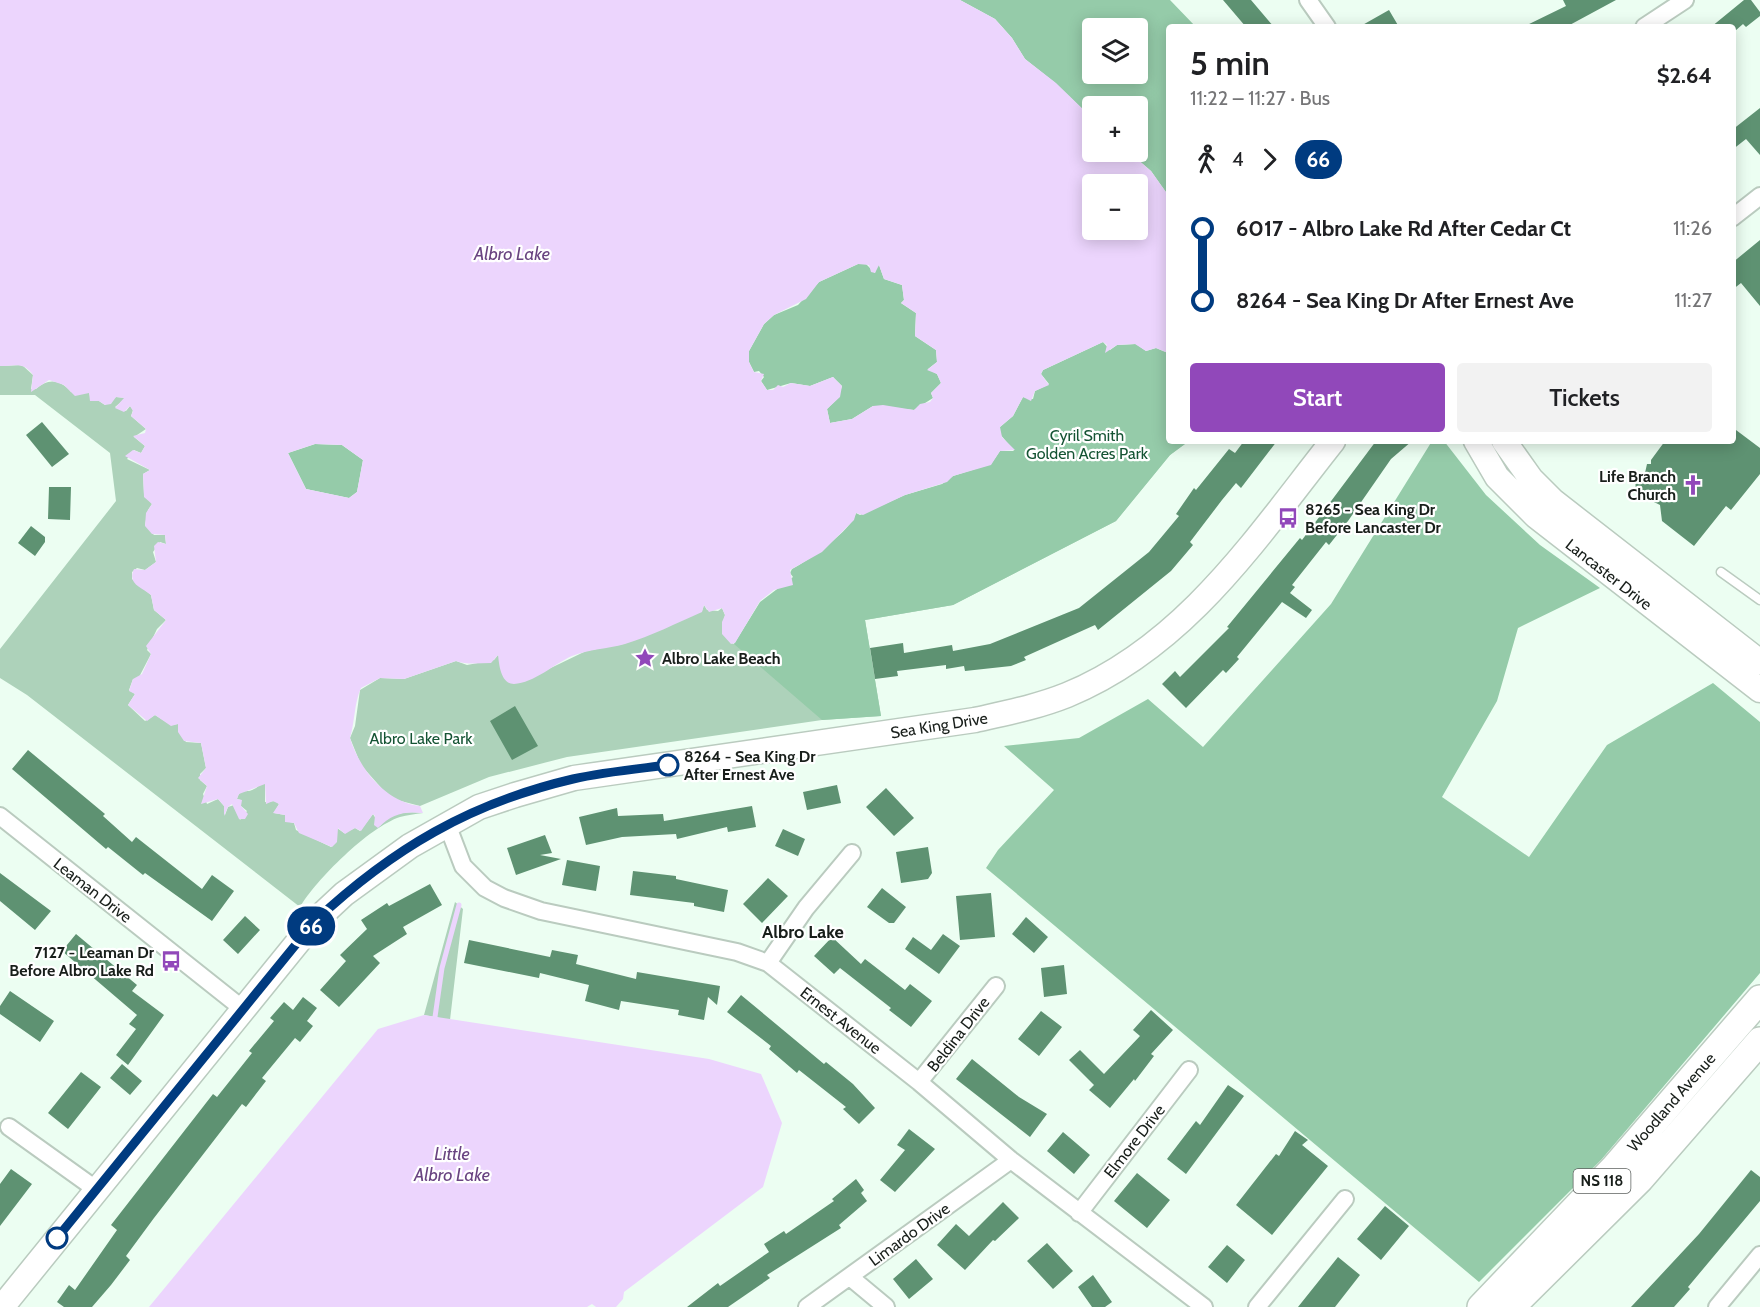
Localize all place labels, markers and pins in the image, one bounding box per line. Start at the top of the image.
place label: Life Branch Church [1599,467,1676,504]
church icon: Life Branch Church [1681,473,1705,497]
place label: 8265 - Sea King Dr Before Lancaster Dr [1305,500,1442,537]
bus stop icon: 8265 - Sea King Dr Before Lancaster Dr [1276,506,1300,530]
place icon: Albro Lake Beach [633,646,657,670]
place label: Albro Lake Beach [662,649,781,668]
place label: 8264 - Sea King Dr After Ernest Ave [684,747,816,784]
marker: 8264 - Sea King Dr After Ernest Ave [657,754,679,776]
place label: 7127 - Leaman Dr Before Albro Lake Rd [9,943,155,980]
bus stop icon: 7127 - Leaman Dr Before Albro Lake Rd [159,949,183,973]
unlabelled marker [46,1227,68,1249]

